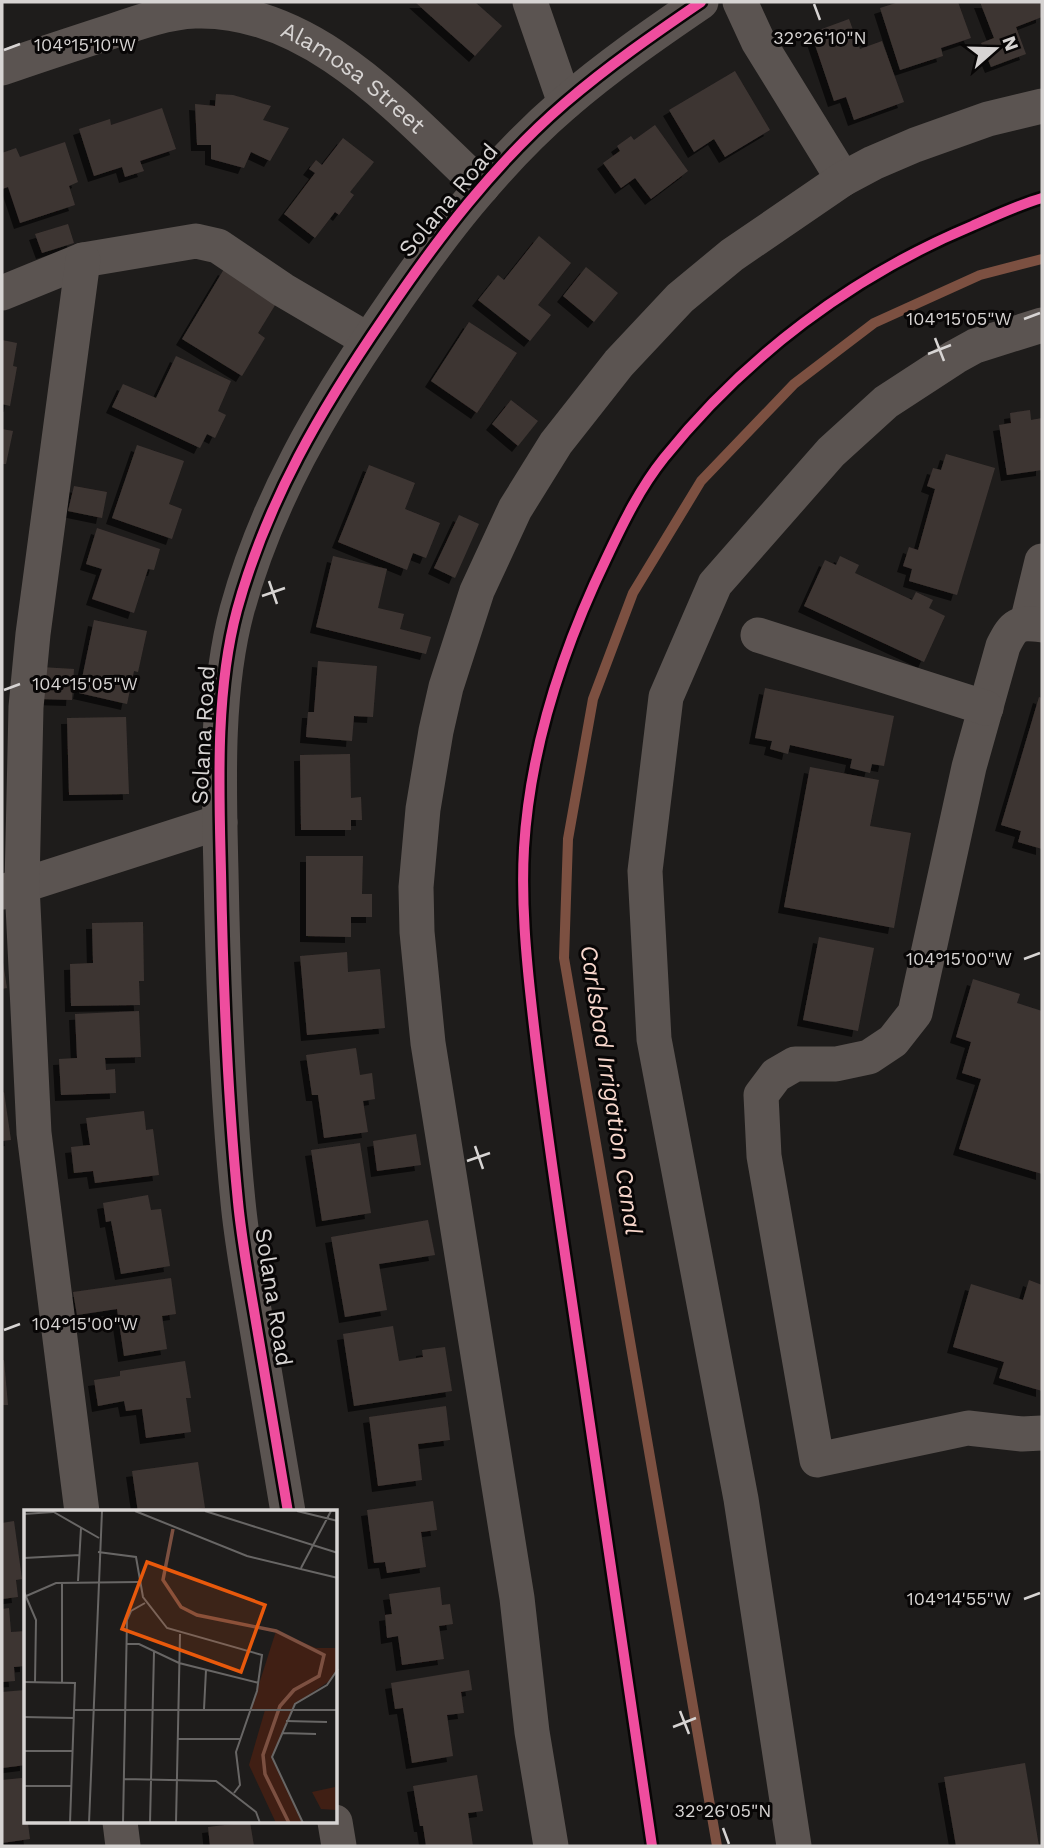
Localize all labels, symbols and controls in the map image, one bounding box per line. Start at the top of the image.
north arrow [960,14,1030,84]
street label: Alamosa Street [277,16,431,140]
text: 32°26'10"N [773,27,867,48]
text: N [997,33,1024,54]
text: 104°15'10"W [34,34,136,55]
street label: Solana Road [393,138,503,262]
text: 104°15'05"W [906,308,1012,329]
street label: Solana Road [186,665,221,805]
text: 104°15'05"W [32,673,138,694]
water label: Carlsbad Irrigation Canal [574,943,648,1237]
text: 104°15'00"W [906,948,1012,969]
street label: Solana Road [249,1226,298,1368]
text: 104°15'00"W [32,1313,138,1334]
inset map [24,1510,338,1824]
text: 104°14'55"W [907,1588,1011,1609]
text: 32°26'05"N [674,1800,772,1821]

